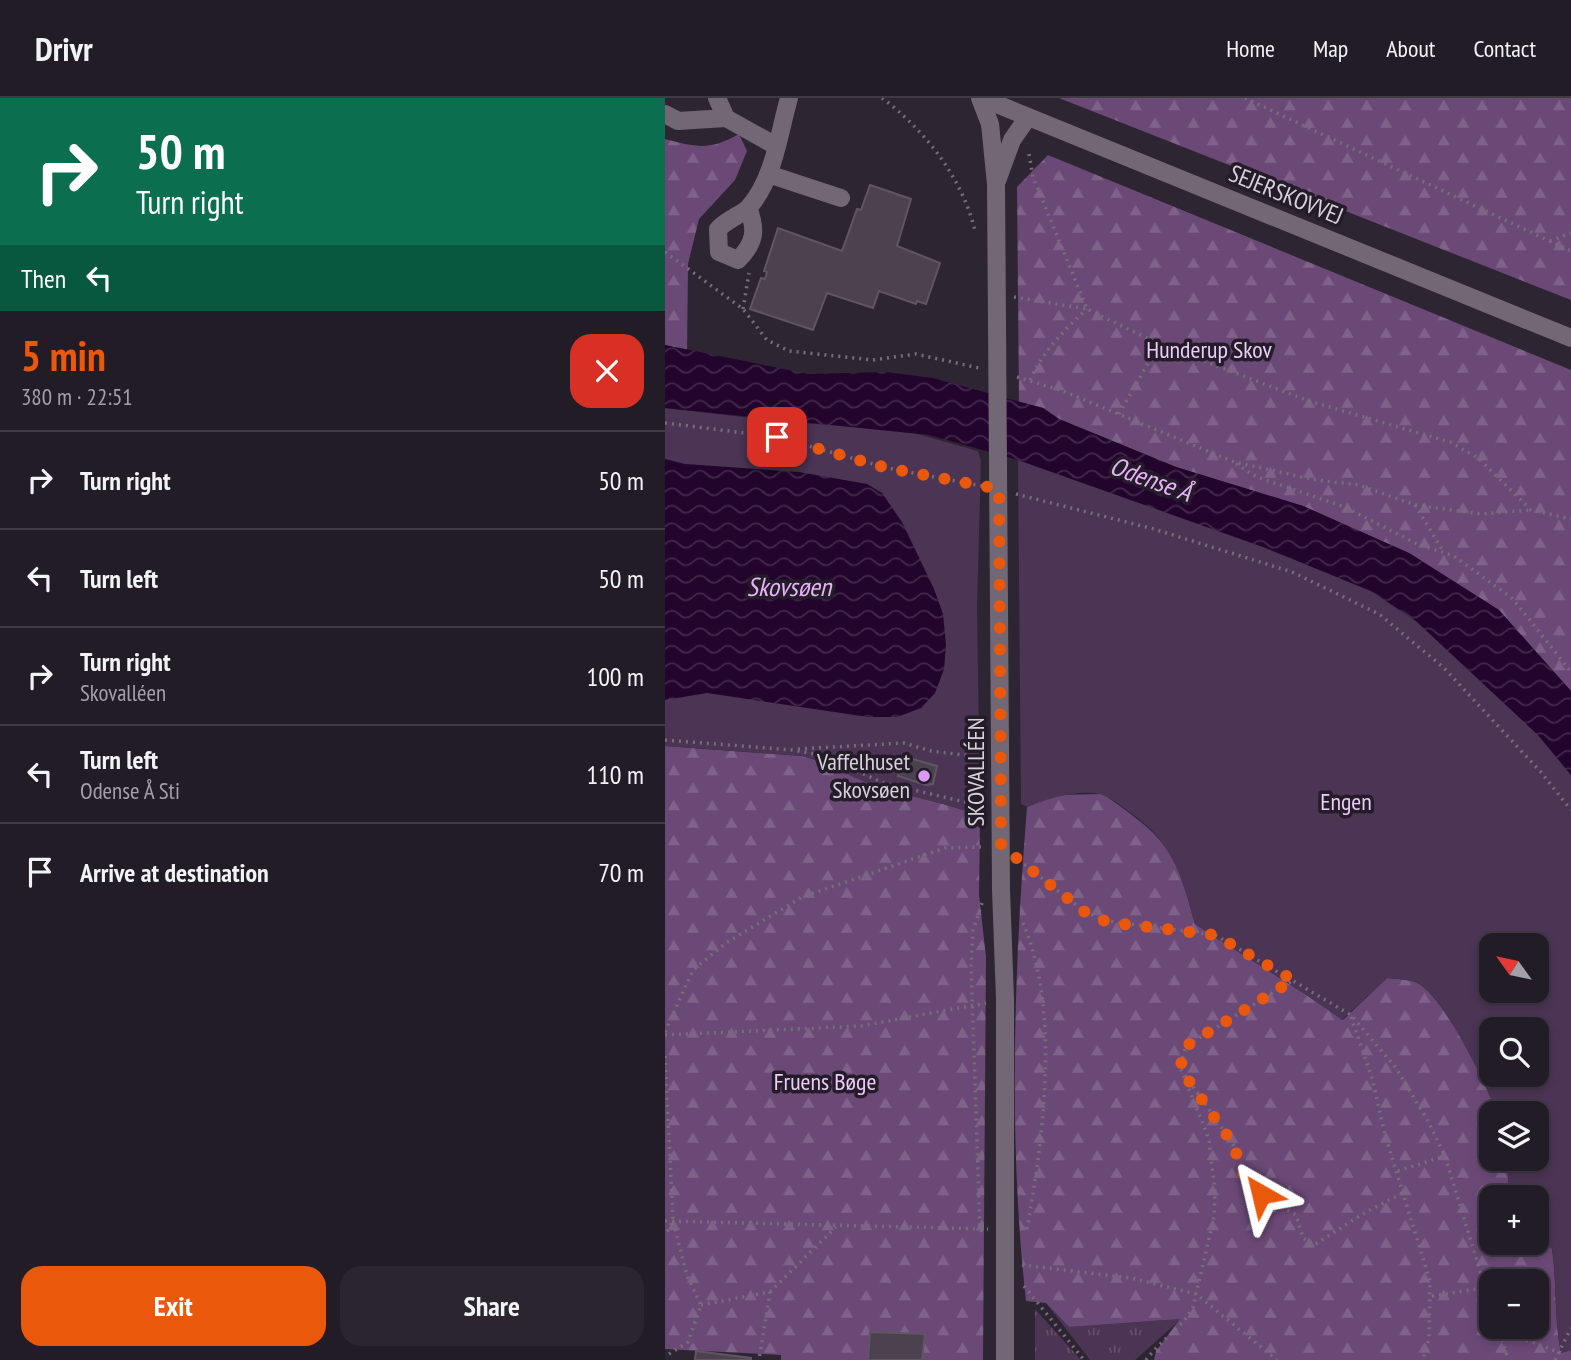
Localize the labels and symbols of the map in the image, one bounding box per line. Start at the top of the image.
street label: SEJERSKOVVEJ [1225,158,1348,231]
park label: Hunderup Skov [1146,334,1272,365]
pin [747,407,807,467]
water label: Odense Å [1106,449,1198,509]
water label: Skovsøen [747,570,833,603]
street label: SKOVALLÉEN [960,717,991,827]
place label: Vaffelhuset Skovsøen [816,746,910,805]
marker: Vaffelhuset Skovsøen [916,768,932,784]
park label: Engen [1320,786,1372,817]
north arrow [1479,933,1549,1003]
park label: Fruens Bøge [774,1066,876,1097]
position arrow [1224,1157,1298,1231]

